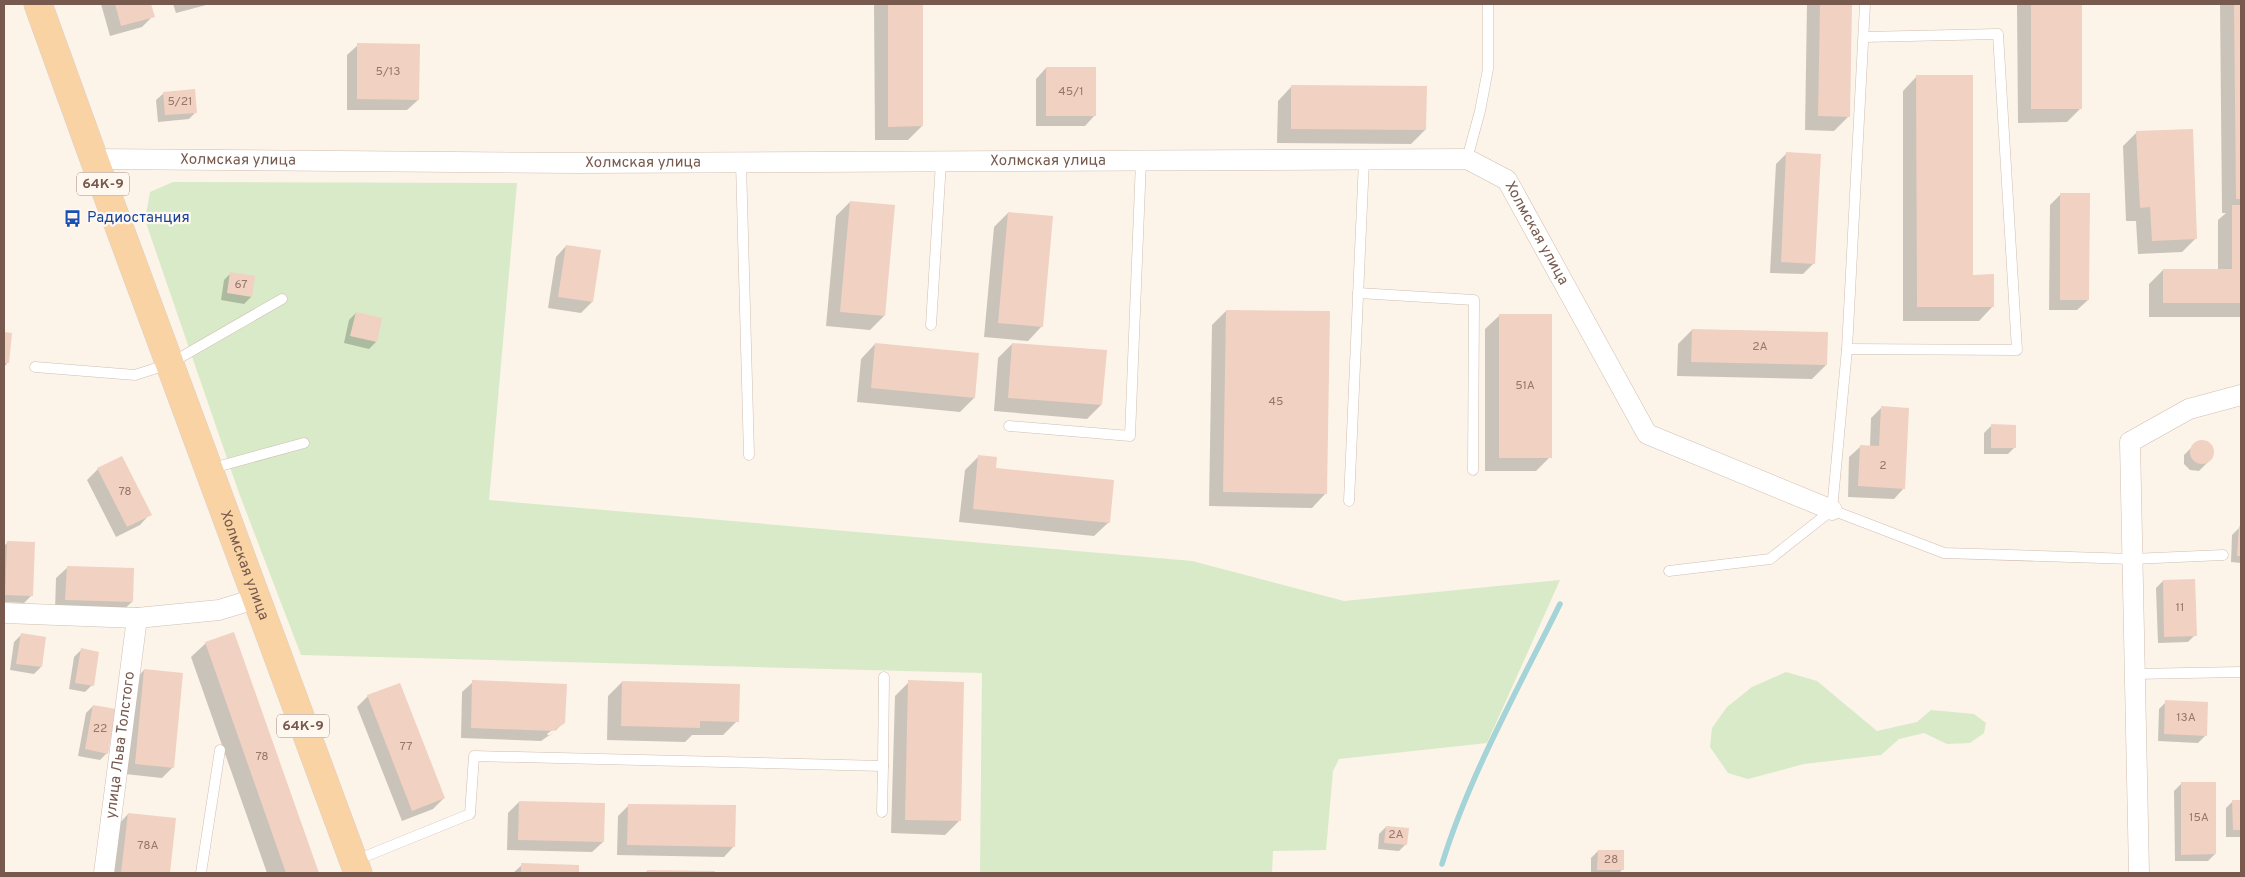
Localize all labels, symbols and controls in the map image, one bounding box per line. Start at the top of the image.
house number: 5/13 [375,64,401,80]
house number: 45/1 [1058,84,1084,100]
house number: 5/21 [167,94,193,110]
street label: Холмская улица [180,150,296,170]
street label: Холмская улица [990,151,1106,171]
street label: Холмская улица [585,153,701,172]
road number: 64К-9 [77,172,129,195]
street label: Холмская улица [1500,178,1573,289]
bus stop icon: Радиостанция [63,208,83,228]
place label: Радиостанция [87,209,190,228]
house number: 67 [234,277,248,293]
house number: 2А [1752,339,1768,355]
house number: 51А [1515,378,1535,394]
house number: 45 [1269,394,1283,410]
house number: 2 [1879,458,1887,474]
house number: 78 [118,484,132,500]
street label: Холмская улица [215,508,273,623]
house number: 11 [2176,600,2184,616]
street label: улица Льва Толстого [102,670,139,820]
house number: 13А [2176,710,2196,726]
road number: 64К-9 [277,714,329,738]
house number: 22 [93,721,107,737]
house number: 77 [400,739,412,755]
house number: 78 [255,749,269,765]
house number: 15А [2189,810,2209,826]
house number: 2А [1388,827,1404,843]
house number: 78А [137,838,159,854]
house number: 28 [1604,852,1618,868]

